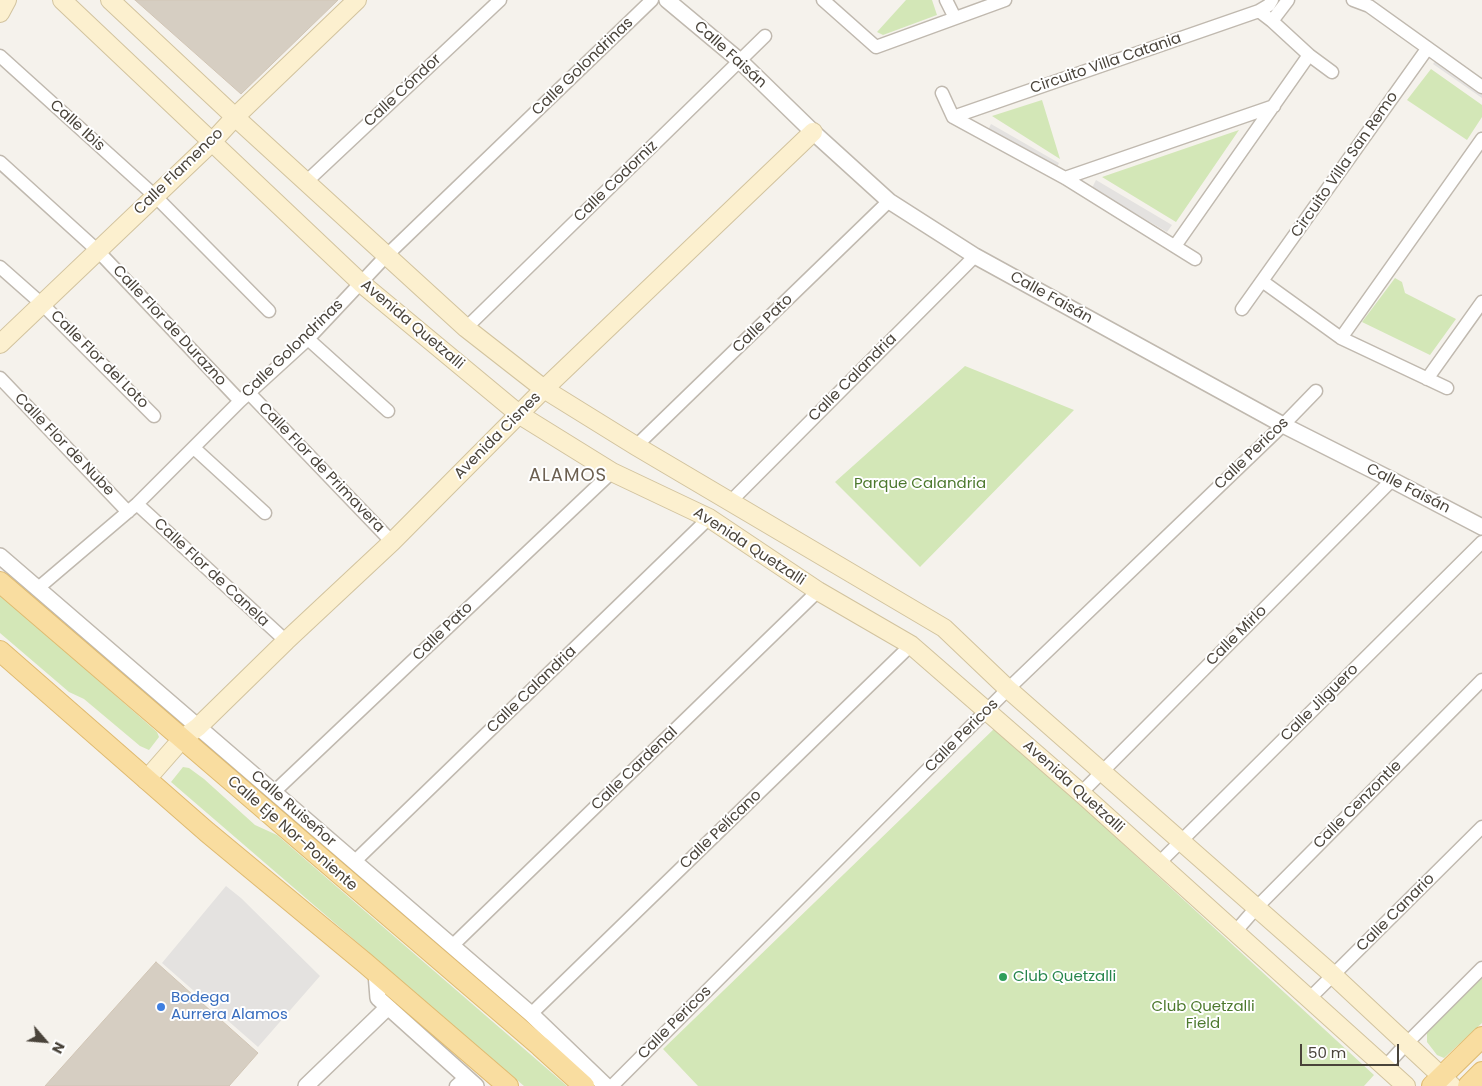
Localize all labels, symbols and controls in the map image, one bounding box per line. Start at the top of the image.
street label: Calle Golondrinas [529,14,637,120]
street label: Calle Faisán [690,18,770,92]
street label: Circuito Villa Catania [1028,30,1184,98]
street label: Calle Cóndor [361,51,445,131]
street label: Circuito Villa San Remo [1288,89,1402,241]
street label: Calle Ibis [46,97,108,155]
street label: Calle Flamenco [131,125,227,219]
street label: Calle Codorniz [571,138,661,226]
street label: Calle Flor de Durazno [108,262,230,390]
street label: Calle Faisán [1007,268,1095,328]
street label: Avenida Quetzalli [357,276,467,374]
street label: Calle Pato [729,291,797,357]
street label: Calle Golondrinas [239,296,347,402]
street label: Calle Flor del Loto [46,307,152,413]
street label: Calle Calandria [805,330,901,426]
street label: Avenida Cisnes [451,389,545,483]
street label: Calle Flor de Nube [10,390,118,500]
street label: Calle Flor de Primavera [254,399,388,537]
street label: Calle Pericos [1211,414,1293,494]
street label: Calle Faisán [1363,460,1453,518]
district label: ALAMOS [528,465,608,487]
park label: Parque Calandria [854,475,986,493]
street label: Avenida Quetzalli [690,504,808,590]
street label: Calle Flor de Canela [150,515,272,631]
street label: Calle Pato [409,599,477,665]
street label: Calle Mirlo [1203,602,1271,670]
street label: Calle Calandria [484,643,580,737]
street label: Calle Jilguero [1278,661,1362,745]
street label: Calle Pericos [922,696,1002,776]
street label: Calle Cardenal [588,723,682,815]
street label: Avenida Quetzalli [1019,737,1127,837]
street label: Calle Cenzontle [1310,757,1406,853]
street label: Calle Ruiseñor [247,767,339,851]
street label: Calle Eje Nor-Poniente [223,773,361,895]
street label: Calle Pelícano [677,787,765,873]
street label: Calle Canario [1353,870,1439,956]
place label: Club Quetzalli [1013,968,1116,986]
marker: Club Quetzalli [997,971,1009,983]
street label: Calle Pericos [635,983,715,1063]
place label: Bodega Aurrera Alamos [171,989,288,1024]
park label: Club Quetzalli Field [1151,998,1255,1033]
marker: Bodega Aurrera Alamos [155,1001,167,1013]
north arrow [20,1016,70,1066]
scale bar [1302,1034,1401,1066]
text: N [47,1039,70,1057]
text: 50 m [1308,1042,1346,1063]

